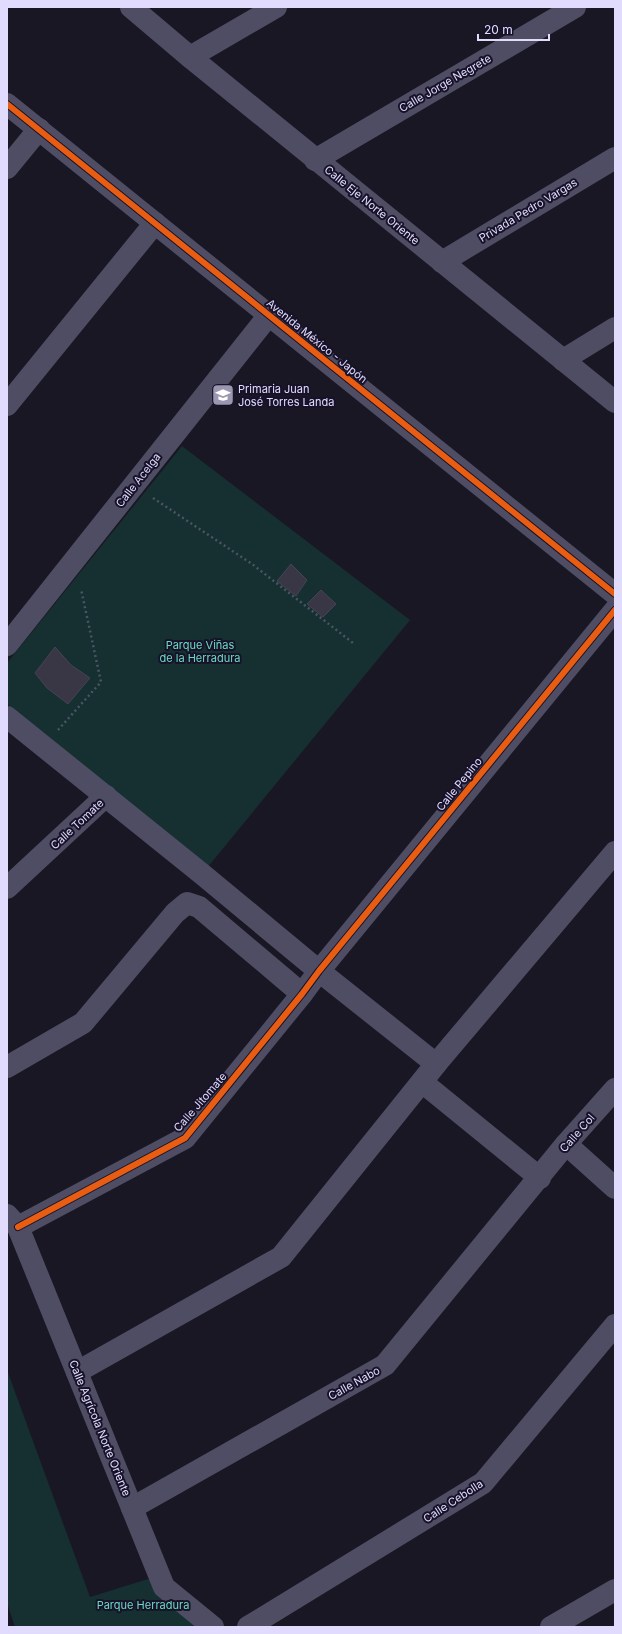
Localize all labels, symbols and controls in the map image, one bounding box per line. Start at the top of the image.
scale bar [478,16,549,42]
text: 20 m [484,22,513,37]
street label: Calle Jorge Negrete [397,51,493,115]
street label: Calle Eje Norte Oriente [322,162,422,248]
street label: Privada Pedro Vargas [476,175,580,245]
street label: Avenida México - Japón [264,296,370,386]
school or university icon: Primaria Juan José Torres Landa [210,382,236,408]
place label: Primaria Juan José Torres Landa [238,382,334,409]
street label: Calle Acelga [112,450,164,510]
park label: Parque Viñas de la Herradura [160,638,240,665]
street label: Calle Pepino [433,754,485,814]
street label: Calle Tomate [48,796,106,852]
street label: Calle Jitomate [171,1070,229,1134]
street label: Calle Col [557,1111,597,1155]
street label: Calle Agrícola Norte Oriente [66,1358,134,1498]
street label: Calle Nabo [326,1363,383,1403]
street label: Calle Cebolla [421,1477,485,1525]
park label: Parque Herradura [97,1598,189,1612]

